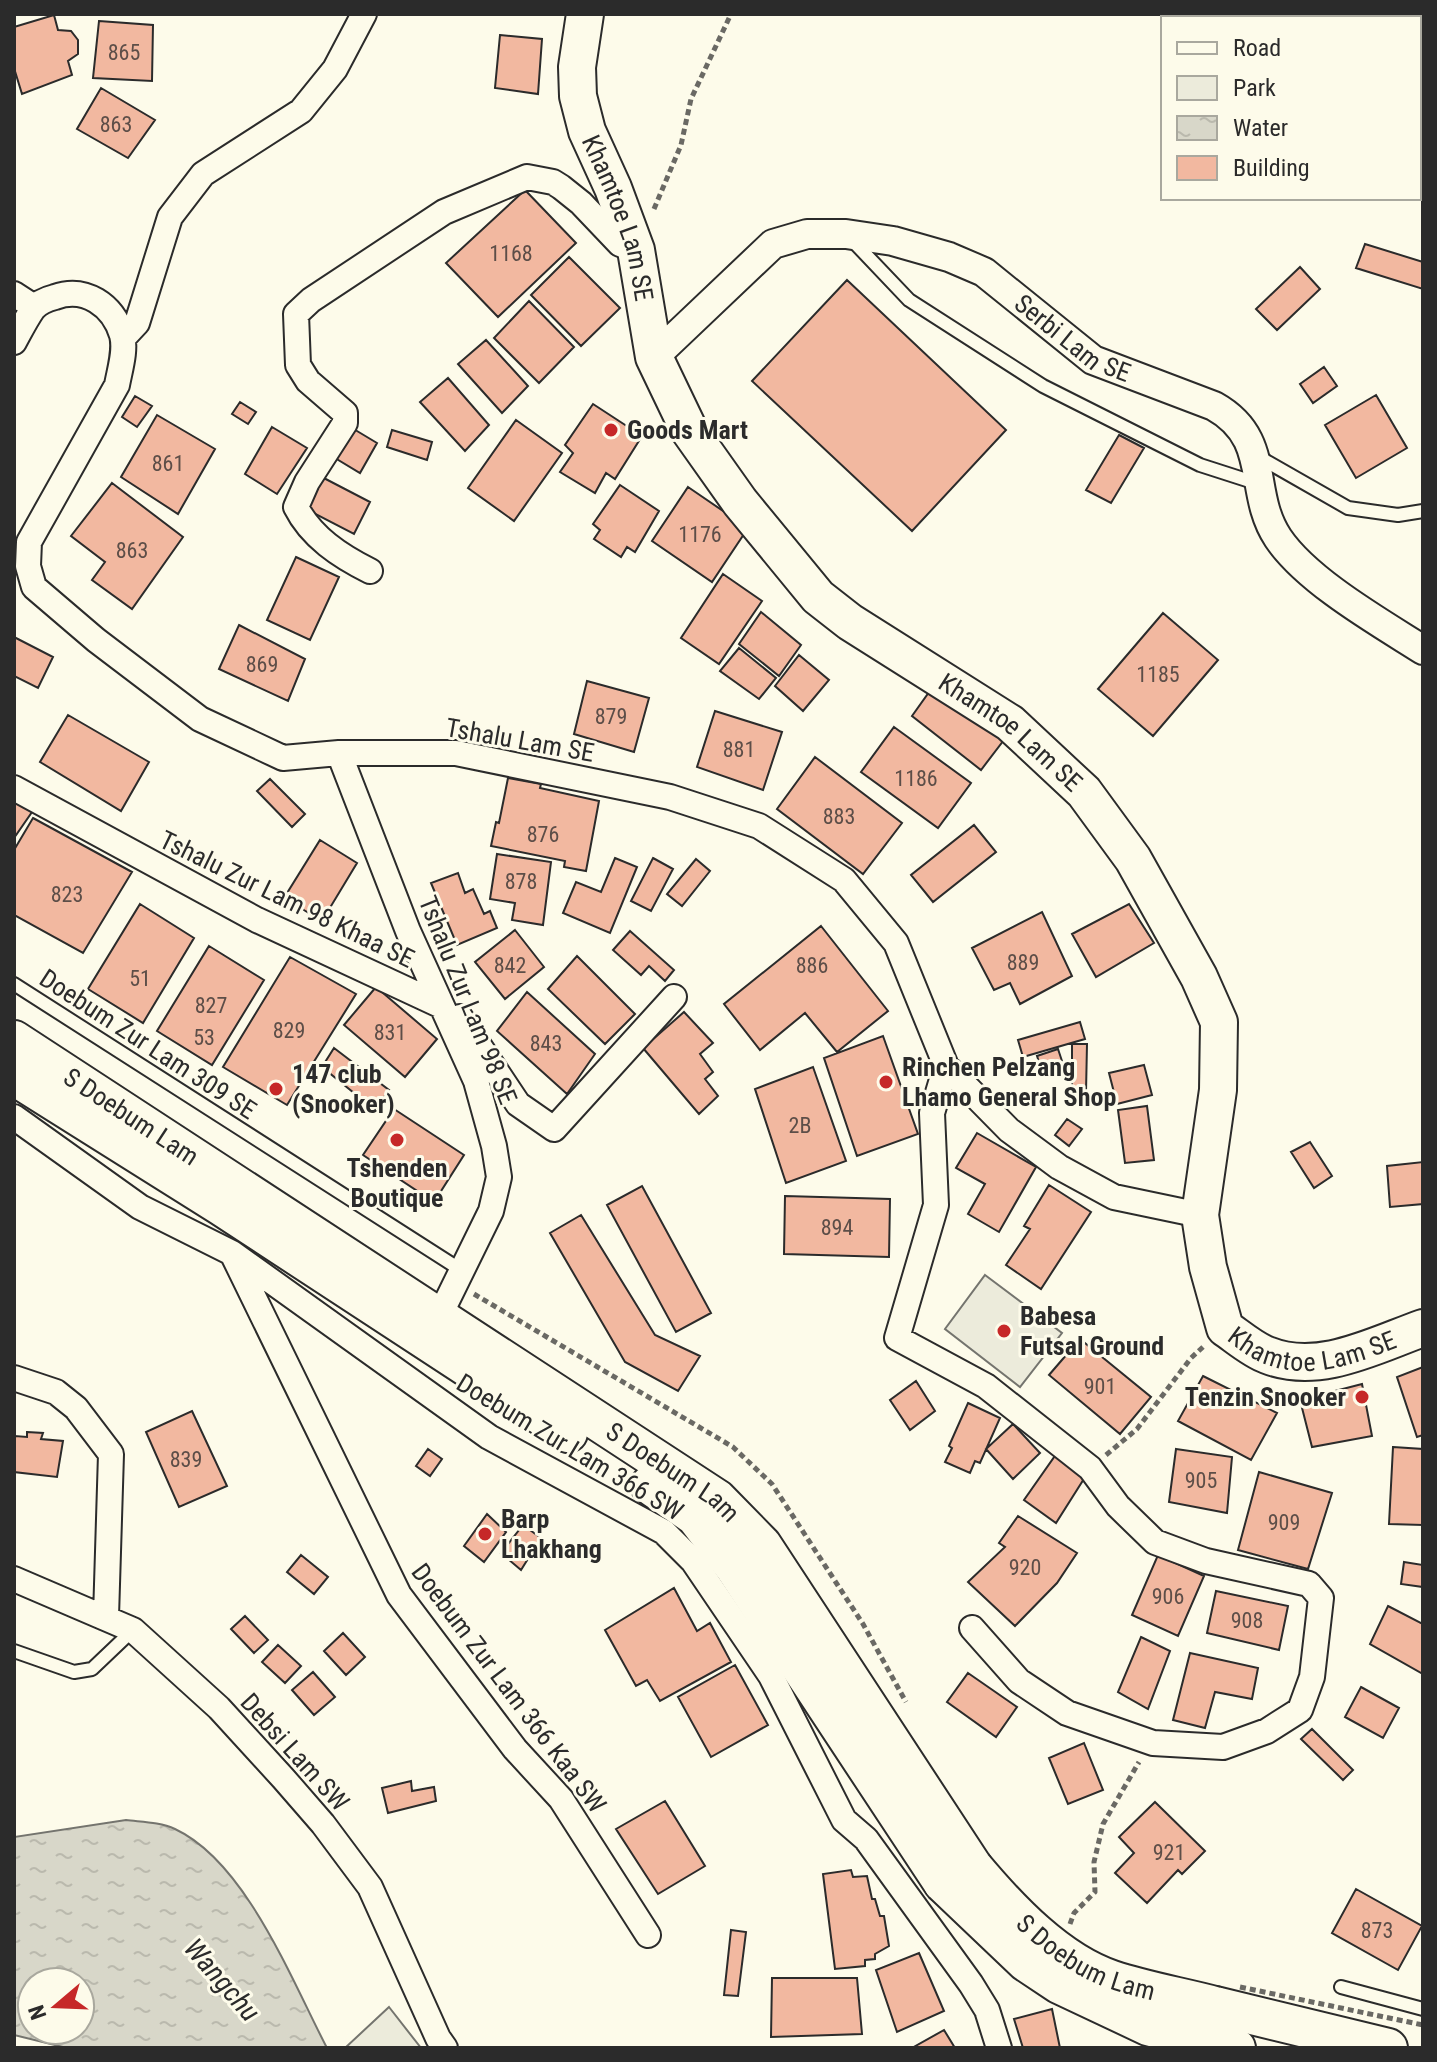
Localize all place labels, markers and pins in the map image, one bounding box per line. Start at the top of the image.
place label: Goods Mart [627,415,748,445]
marker: Goods Mart [602,421,620,439]
place label: Rinchen Pelzang Lhamo General Shop [902,1052,1116,1112]
place label: 147 club (Snooker) [292,1059,395,1119]
marker: Rinchen Pelzang Lhamo General Shop [877,1073,895,1091]
marker: 147 club (Snooker) [267,1080,285,1098]
marker: Tshenden Boutique [388,1131,406,1149]
place label: Tshenden Boutique [346,1153,448,1213]
place label: Babesa Futsal Ground [1020,1301,1164,1361]
marker: Babesa Futsal Ground [995,1322,1013,1340]
place label: Tenzin Snooker [1185,1382,1346,1412]
marker: Tenzin Snooker [1353,1388,1371,1406]
place label: Barp Lhakhang [501,1504,602,1564]
marker: Barp Lhakhang [476,1525,494,1543]

